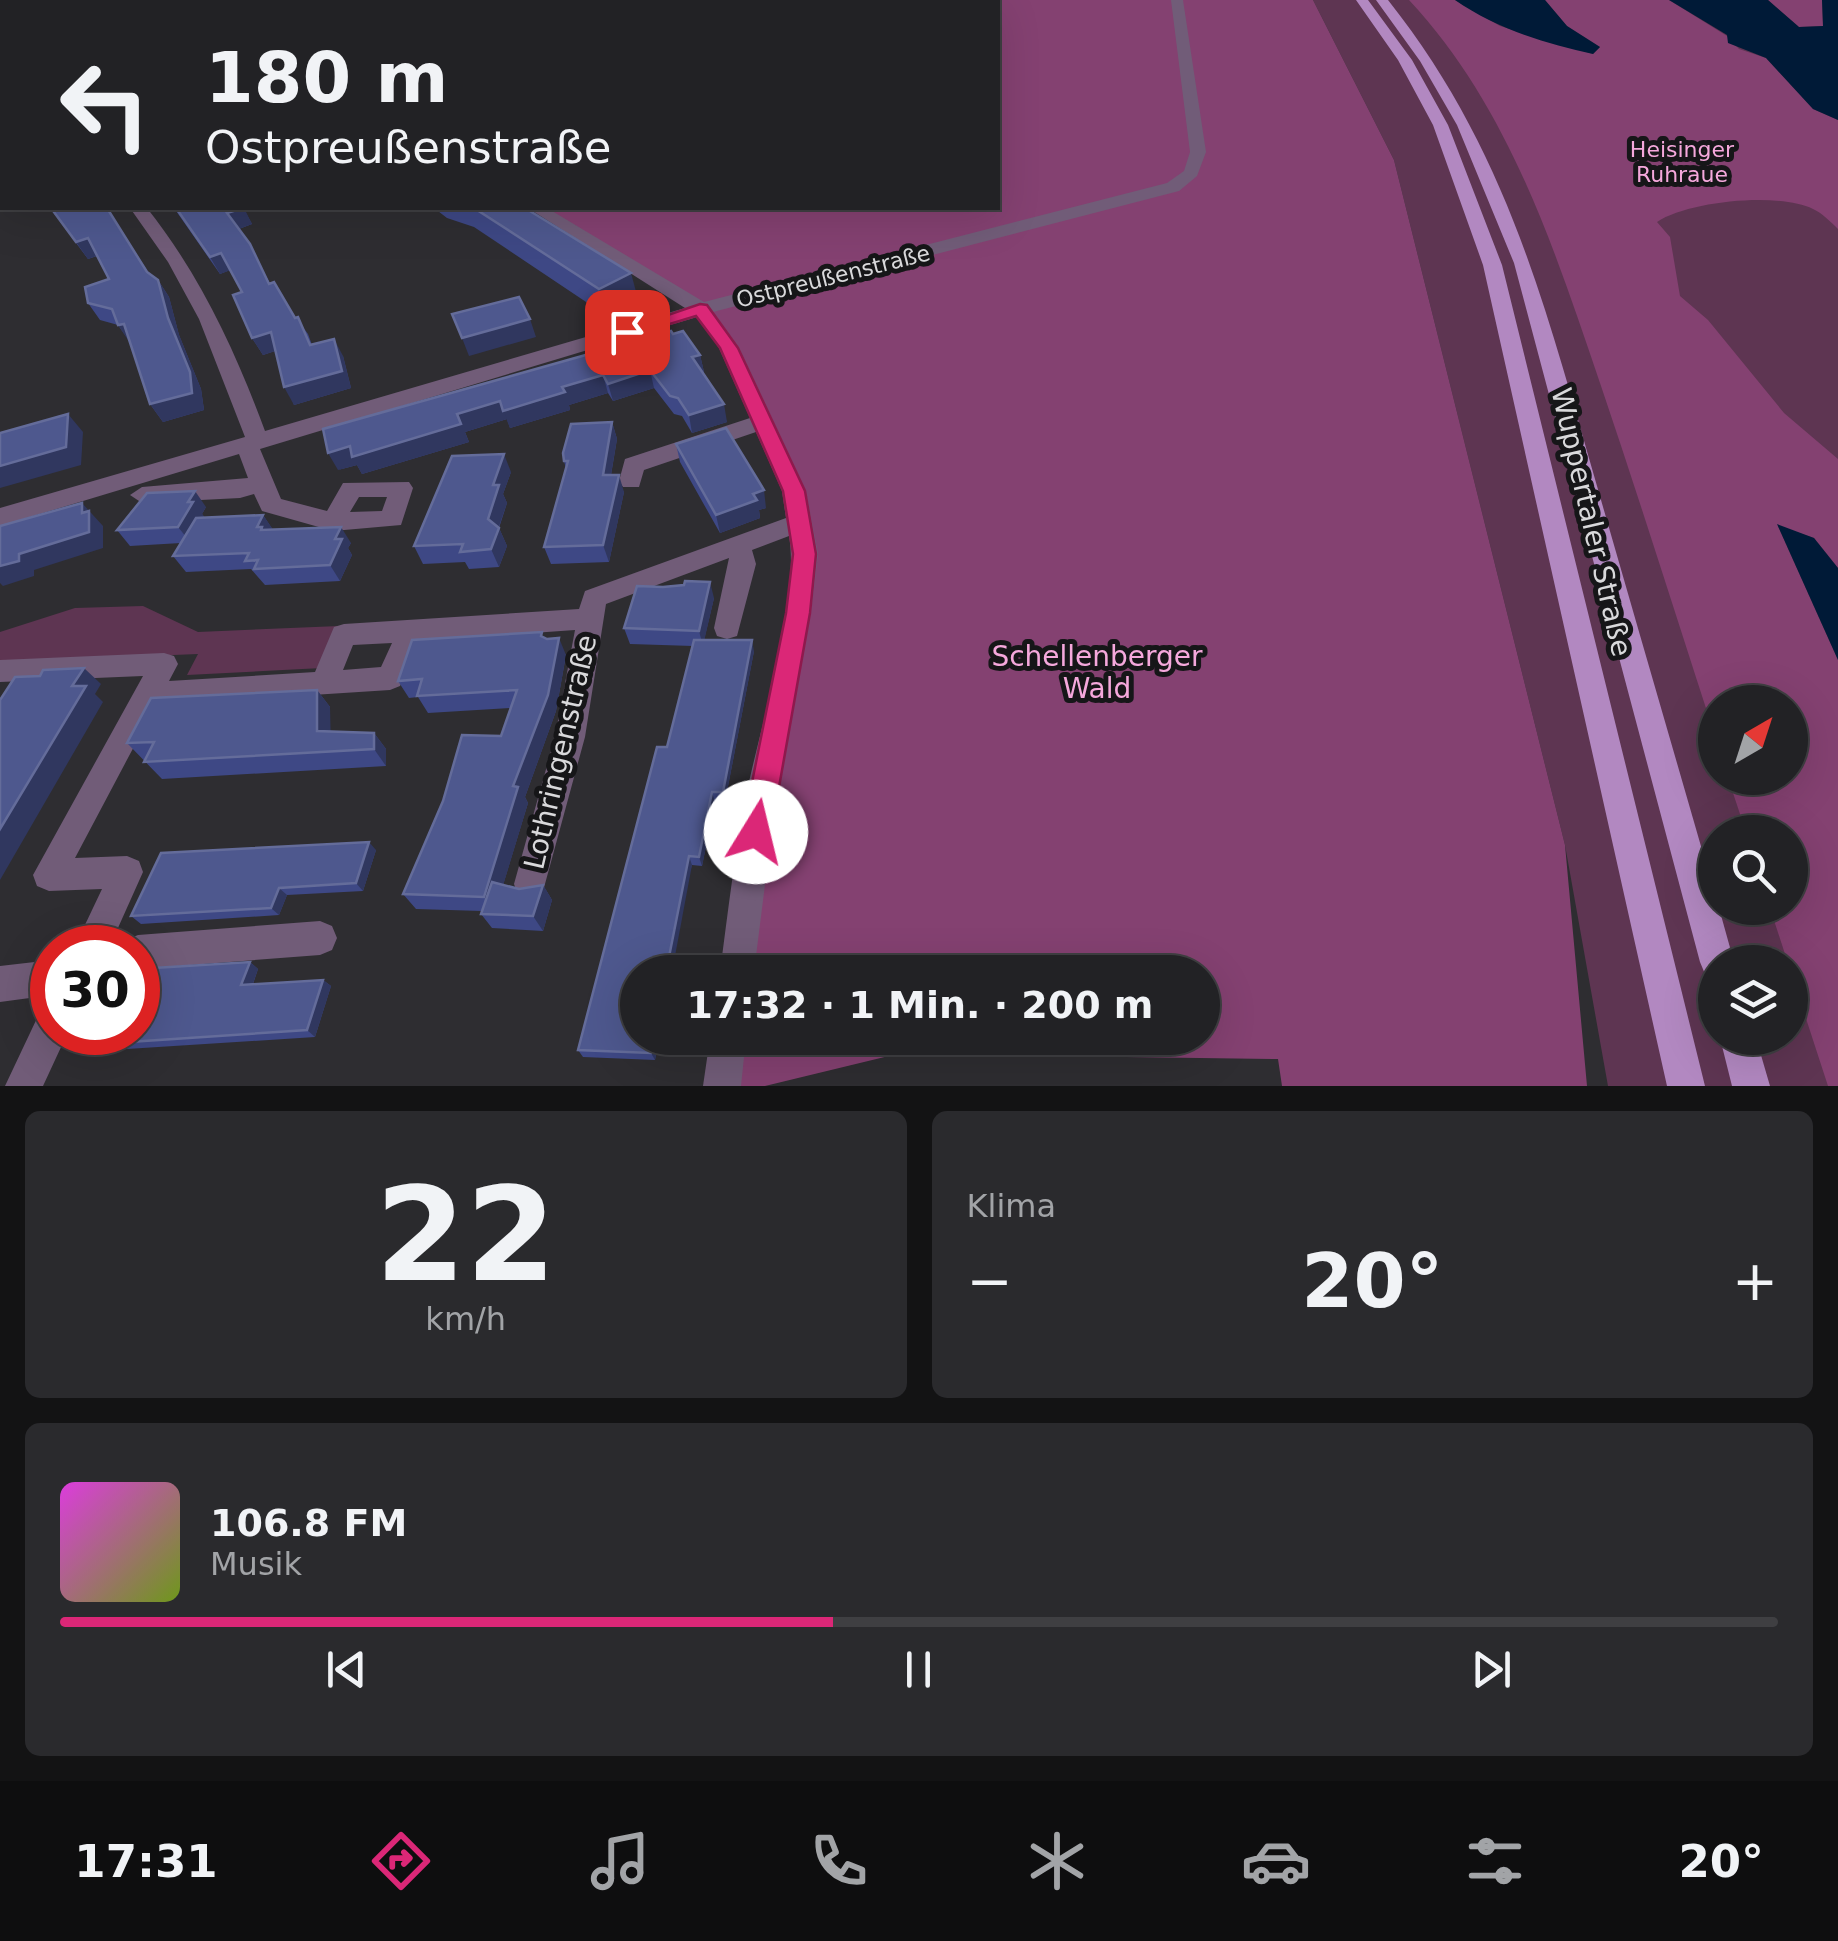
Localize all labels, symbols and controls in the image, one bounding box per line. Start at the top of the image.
text: 180 m [205,37,448,119]
icon: left [40,40,170,170]
text: Ostpreußenstraße [205,121,612,174]
park label: Heisinger Ruhraue [1630,137,1735,187]
street label: Ostpreußenstraße [734,240,933,313]
pin [585,290,670,375]
icon: arrive [600,305,655,360]
street label: Wuppertaler Straße [1545,385,1638,660]
street label: Lothringenstraße [517,632,604,873]
park label: Schellenberger Wald [991,640,1203,705]
north arrow [1698,685,1808,795]
map controls [1698,685,1808,1055]
position arrow [704,780,808,884]
button: search [1698,815,1808,925]
speed limit sign: 30 [30,925,160,1055]
button: layers [1698,945,1808,1055]
text: 17:32 · 1 Min. · 200 m [687,983,1153,1027]
text: 22 [375,1159,556,1311]
text: Klima [967,1187,1056,1225]
text: 20° [1301,1237,1443,1325]
text: − [967,1249,1013,1313]
text: + [1732,1249,1778,1313]
text: km/h [425,1300,506,1338]
text: 106.8 FM [210,1501,407,1545]
text: Musik [210,1545,302,1583]
icon: previous [319,1642,374,1697]
icon: pause [891,1642,946,1697]
icon: next [1464,1642,1519,1697]
icon: directions [366,1826,436,1896]
icon: music [585,1826,655,1896]
icon: phone [804,1826,874,1896]
icon: climate [1022,1826,1092,1896]
icon: car [1241,1826,1311,1896]
icon: filters [1460,1826,1530,1896]
text: 17:31 [74,1835,218,1888]
text: 20° [1679,1835,1764,1888]

